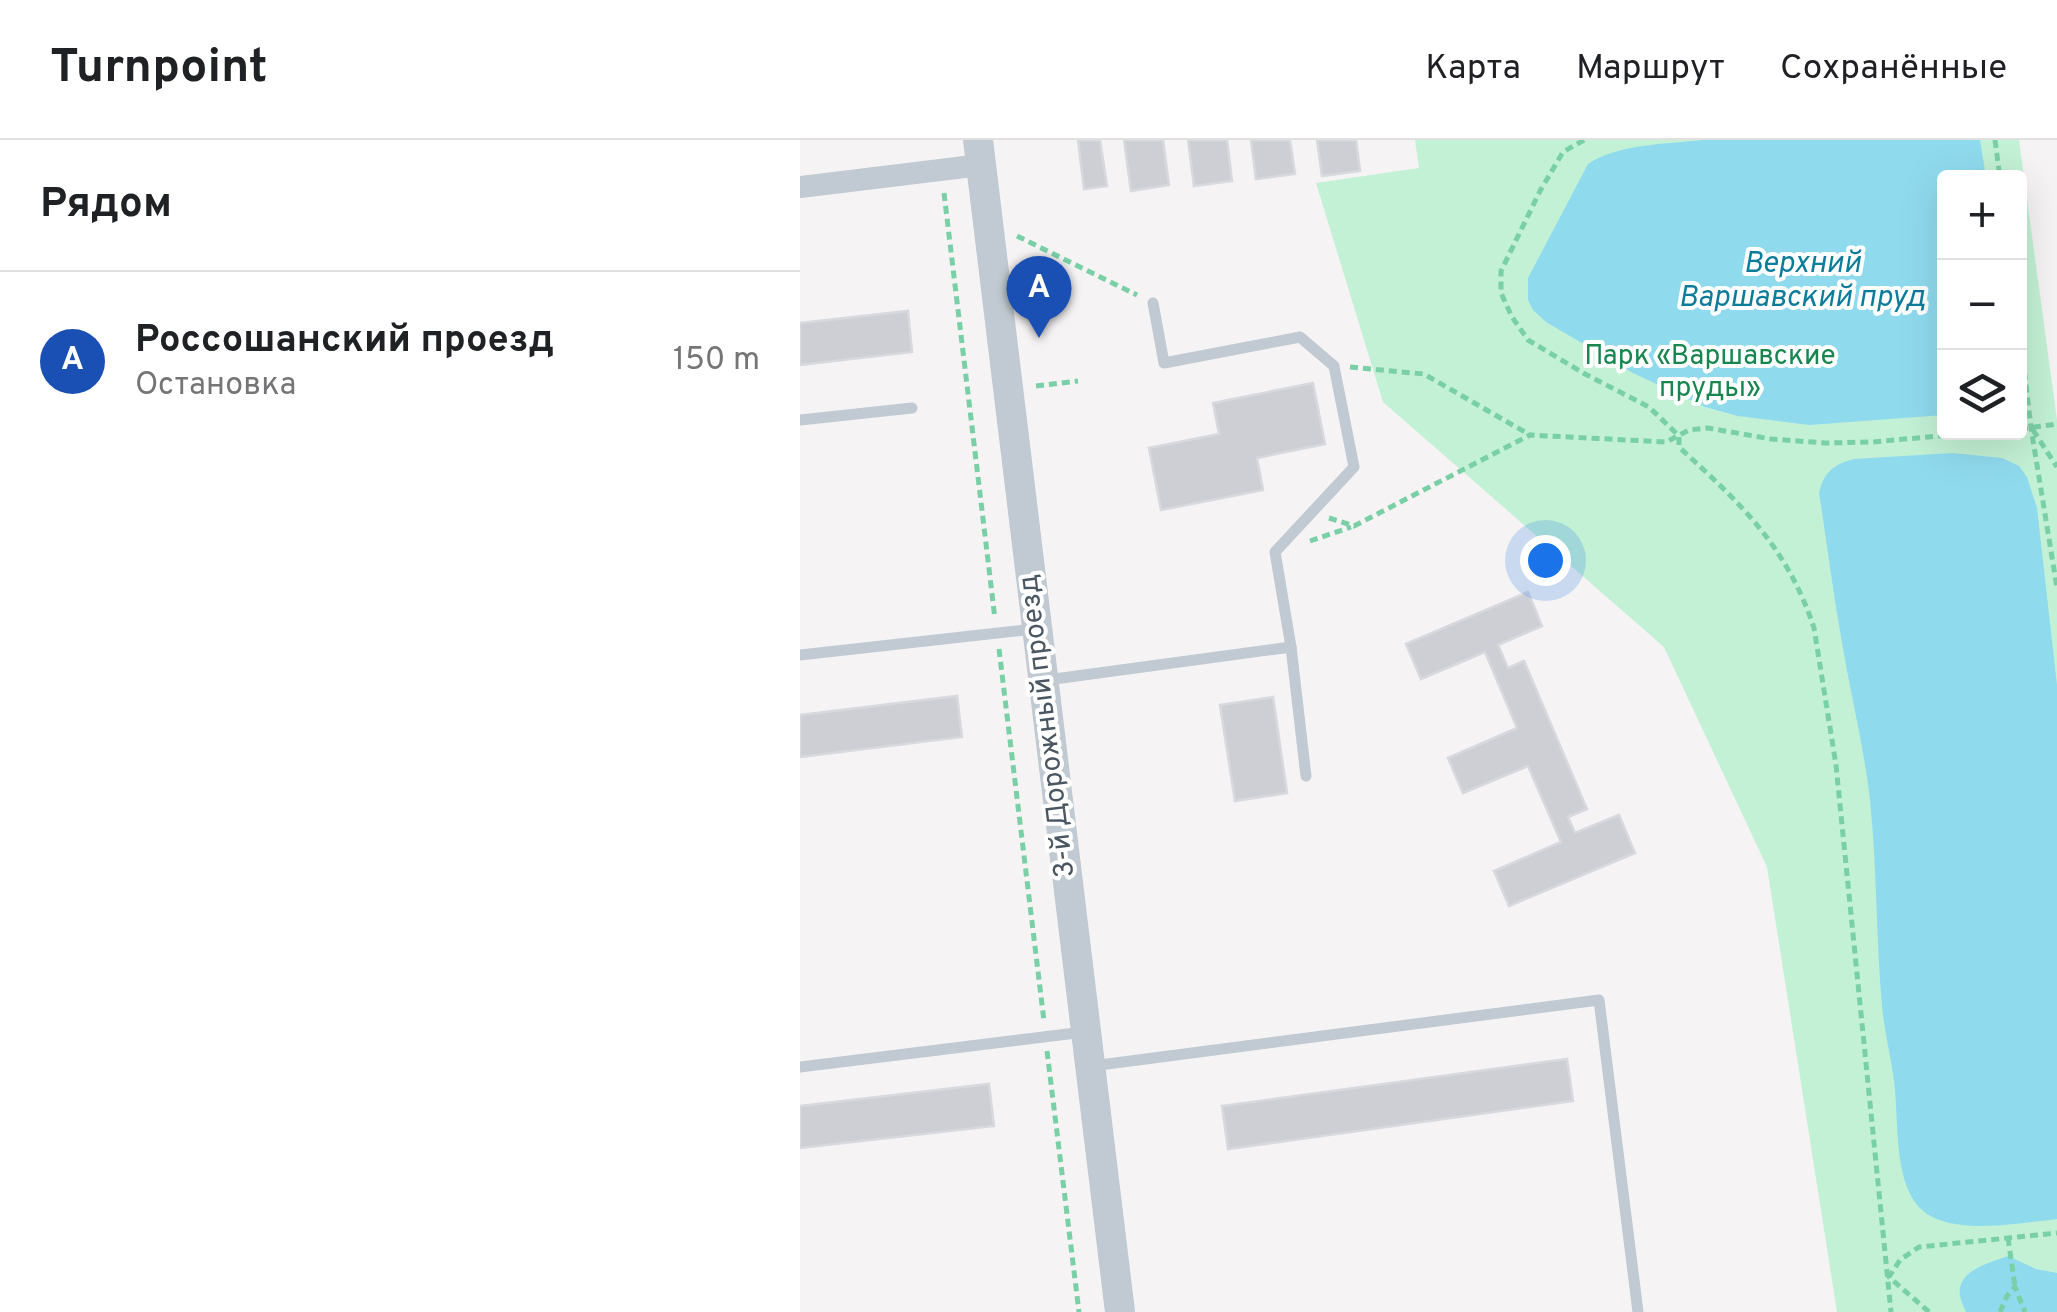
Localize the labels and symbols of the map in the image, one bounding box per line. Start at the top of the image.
water label: Верхний Варшавский пруд [1679,246,1925,317]
pin: A [1006,256,1072,338]
park label: Парк «Варшавские пруды» [1584,339,1836,407]
your location [1520,535,1571,586]
street label: 3-й Дорожный проезд [1012,572,1084,880]

